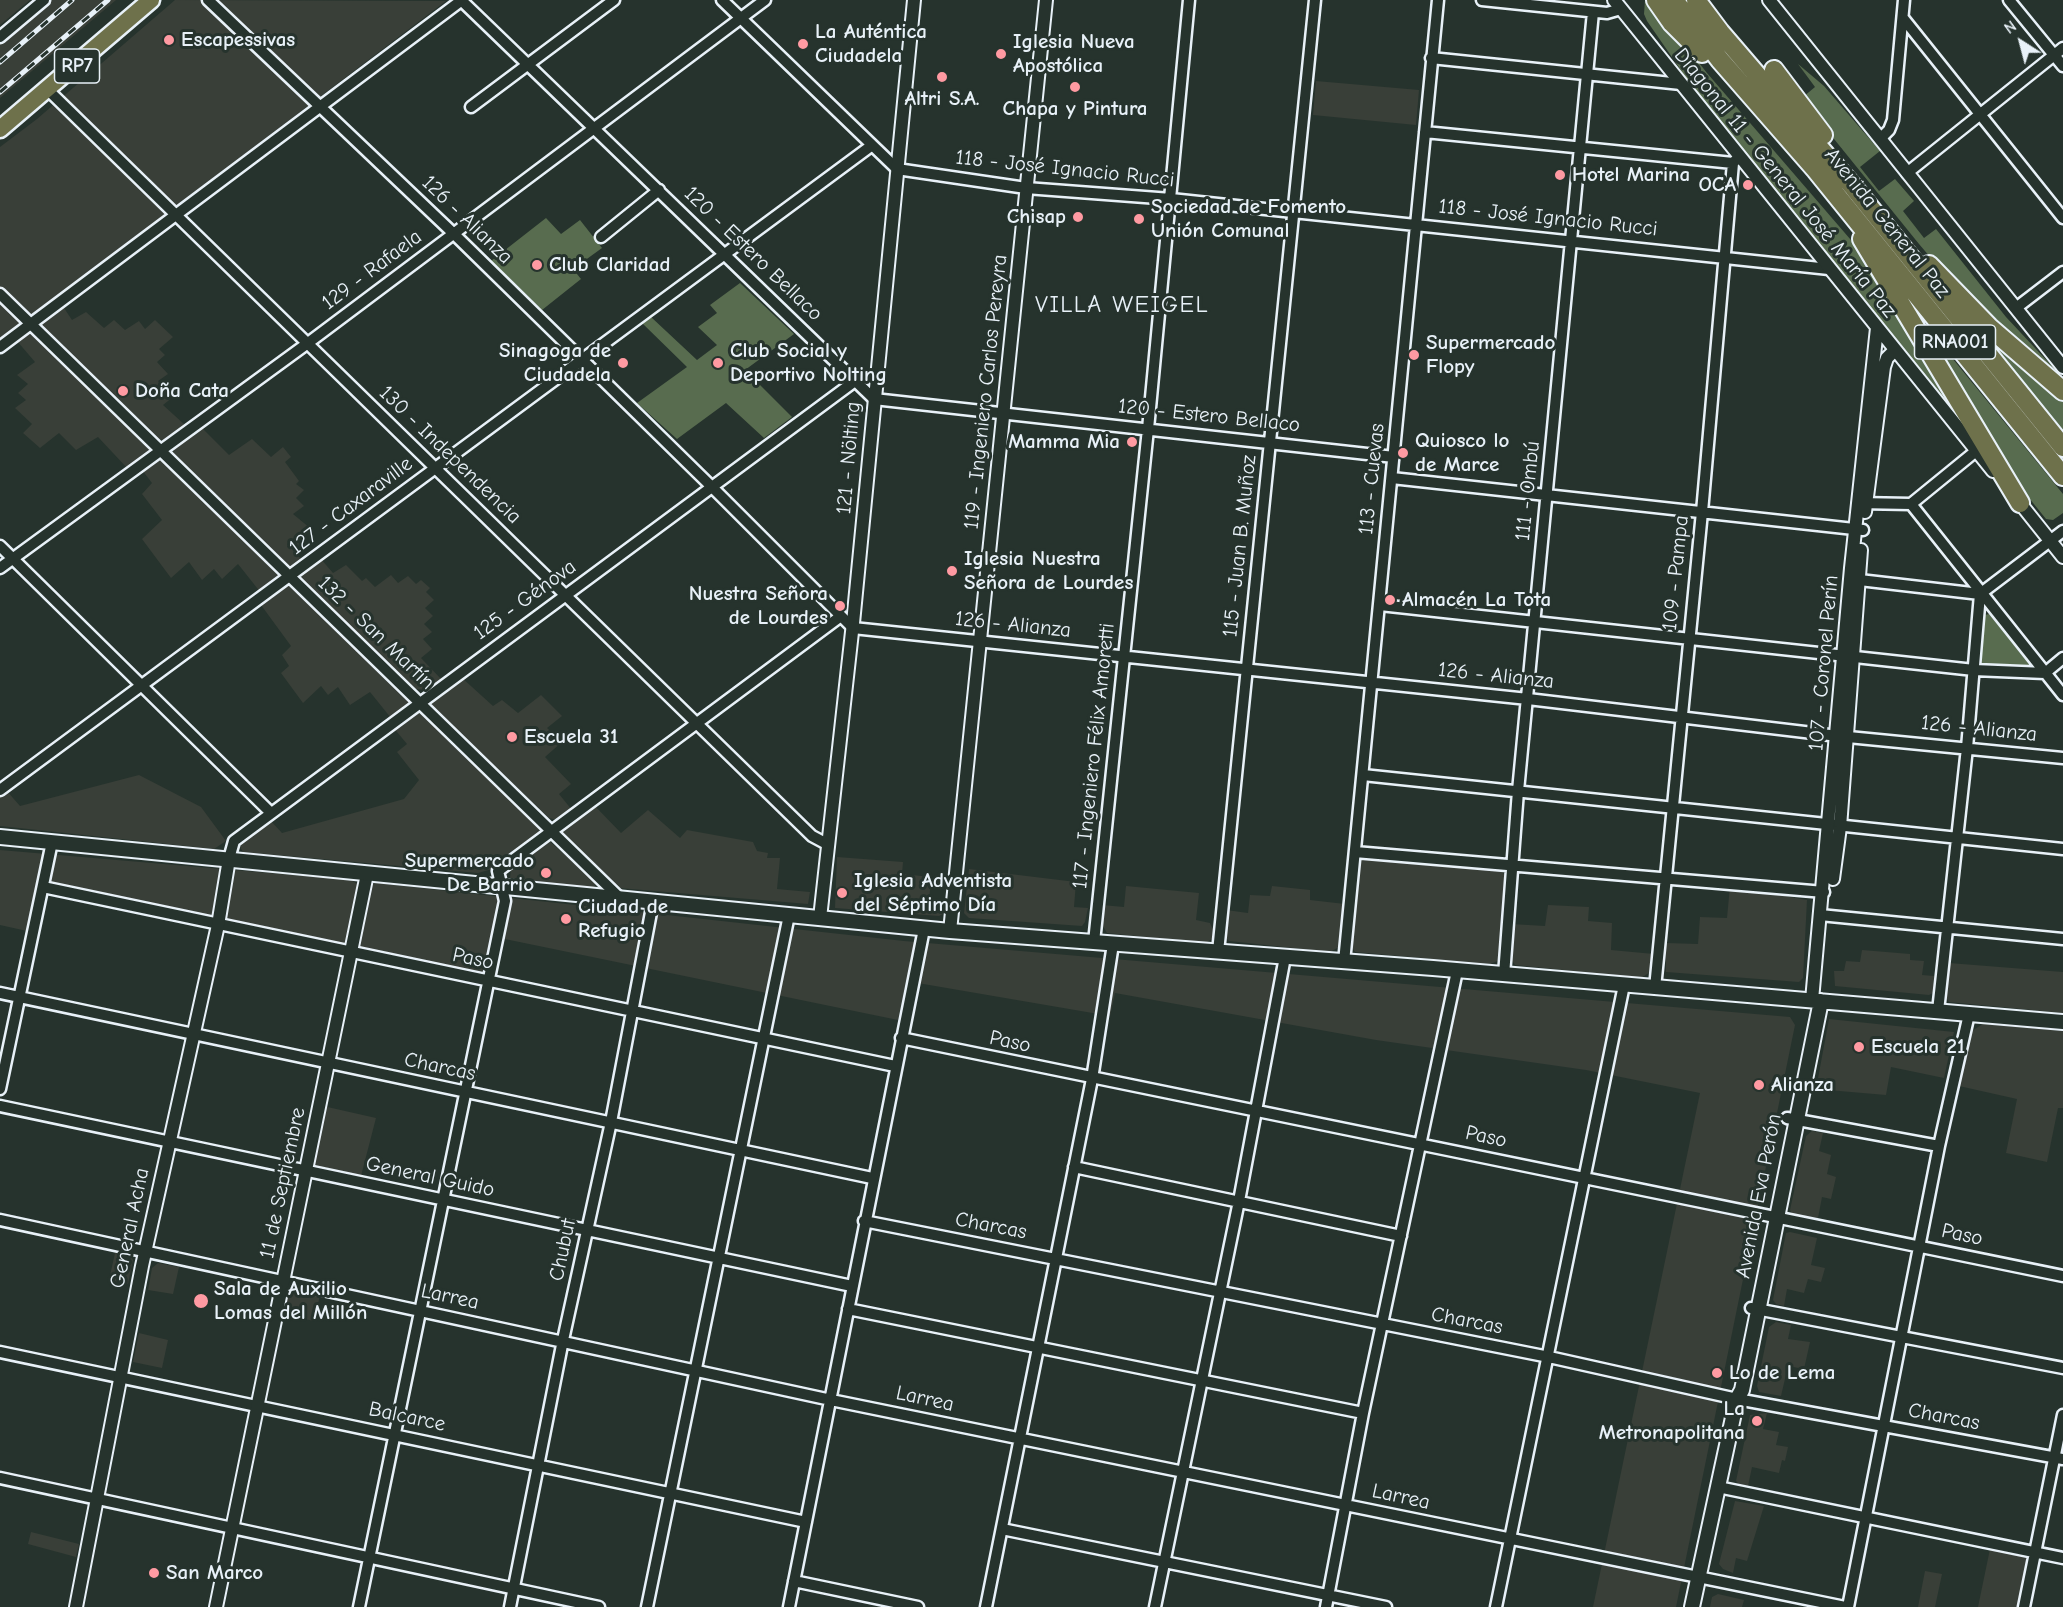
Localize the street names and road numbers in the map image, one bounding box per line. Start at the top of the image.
street label: Diagonal 11 - General José María Paz [1668,43,1902,323]
road number: RP7 [54,49,100,83]
street label: Avenida General Paz [1819,143,1955,303]
street label: 118 - José Ignacio Rucci [954,145,1176,193]
street label: 126 - Alianza [416,170,518,270]
street label: 120 - Estero Bellaco [679,181,827,327]
street label: 118 - José Ignacio Rucci [1437,194,1659,242]
street label: 129 - Rafaela [317,224,427,316]
street label: 119 - Ingeniero Carlos Pereyra [959,253,1013,531]
road number: RNA001 [1914,325,1996,359]
street label: 130 - Independencia [374,381,526,529]
street label: 120 - Estero Bellaco [1117,394,1301,438]
street label: 121 - Nölting [832,401,866,515]
street label: 113 - Cuevas [1354,422,1390,536]
street label: 111 - Ombú [1510,440,1546,542]
street label: 127 - Caxaraville [284,451,418,561]
street label: 115 - Juan B. Muñoz [1218,454,1262,638]
street label: 109 - Pampa [1657,514,1695,632]
street label: 125 - Génova [469,554,581,646]
street label: 132 - San Martín [312,571,440,695]
street label: 107 - Coronel Perín [1804,574,1844,752]
street label: 126 - Alianza [954,606,1072,644]
street label: 117 - Ingeniero Félix Amoretti [1068,622,1120,890]
street label: 126 - Alianza [1437,657,1555,695]
street label: 126 - Alianza [1920,710,2038,748]
street label: Paso [450,942,496,976]
street label: Paso [987,1025,1033,1059]
street label: Charcas [402,1047,478,1087]
street label: 11 de Septiembre [255,1105,311,1261]
street label: Avenida Eva Perón [1731,1112,1787,1280]
street label: Paso [1463,1120,1509,1154]
street label: General Guido [363,1151,497,1203]
street label: General Acha [105,1165,155,1291]
street label: Charcas [953,1207,1029,1245]
street label: Chubut [544,1217,582,1283]
street label: Paso [1939,1218,1985,1252]
street label: Larrea [419,1279,481,1315]
street label: Charcas [1429,1302,1505,1340]
street label: Larrea [894,1381,956,1417]
street label: Balcarce [366,1397,448,1437]
street label: Charcas [1906,1398,1982,1436]
street label: Larrea [1370,1479,1432,1515]

